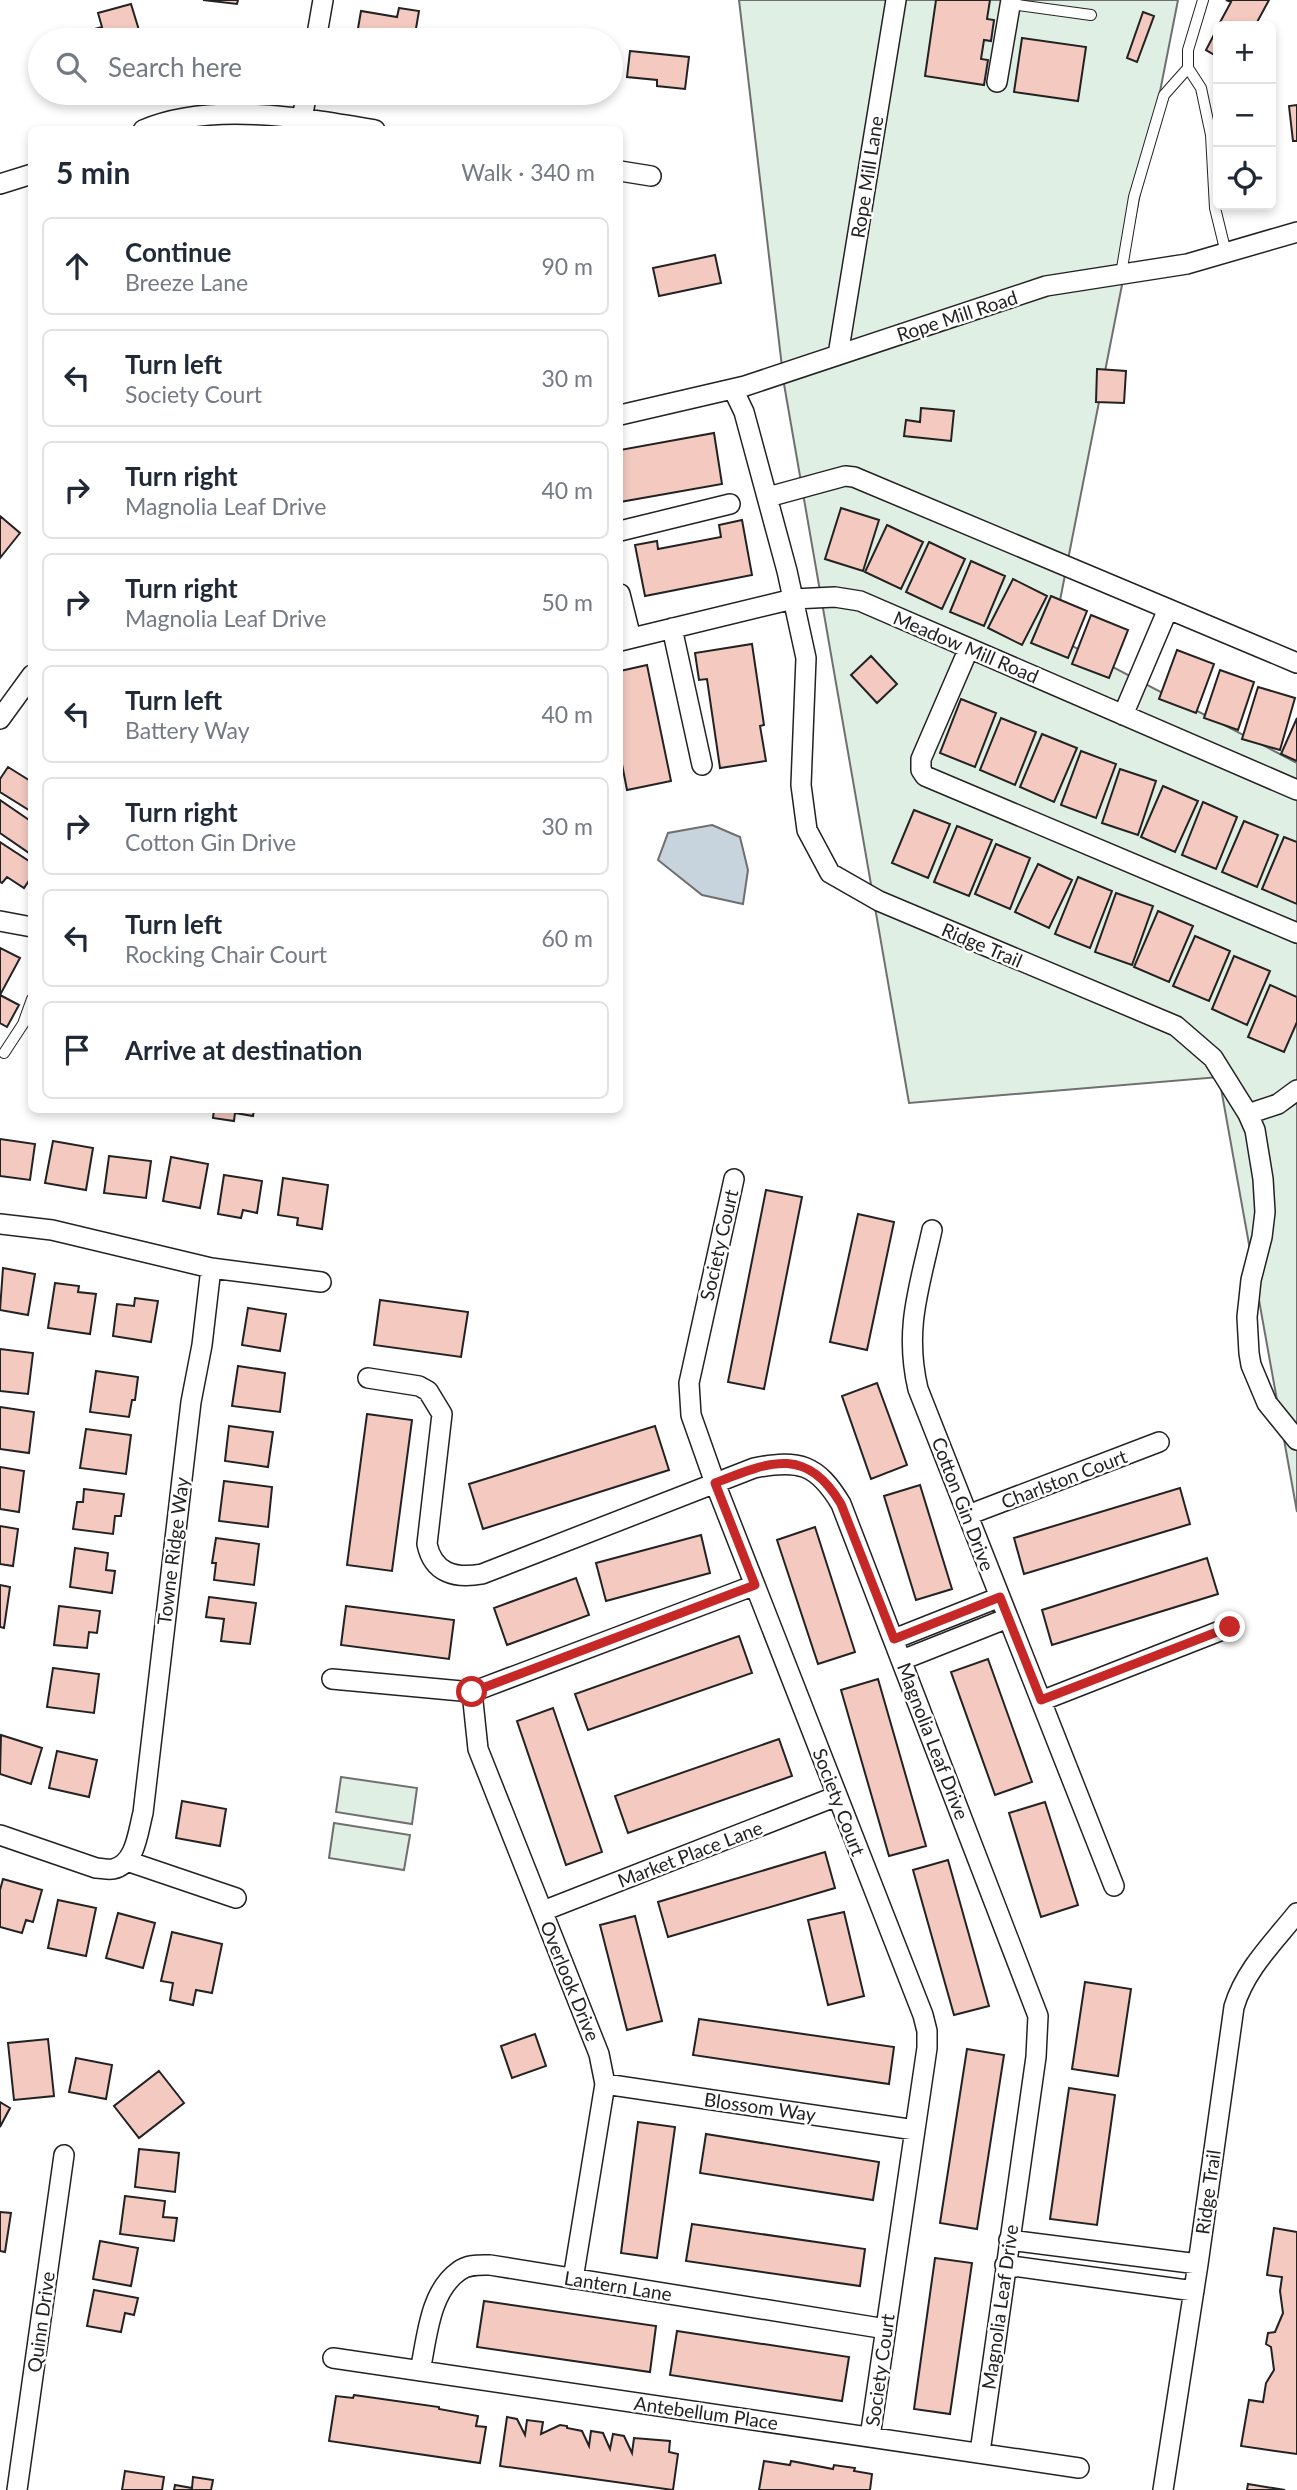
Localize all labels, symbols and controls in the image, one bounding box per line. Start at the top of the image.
map controls [1213,21,1276,210]
button: + [1213,21,1276,84]
search box [28,28,623,105]
icon: search [52,48,90,86]
text: Search here [108,51,242,83]
button: − [1213,84,1276,147]
street label: Rope Mill Lane [846,114,888,240]
button: locate [1213,147,1276,210]
text: 5 min [56,154,130,190]
text: Walk · 340 m [461,158,595,186]
text: Continue [125,236,231,268]
icon: ahead [58,247,96,285]
text: 90 m [542,252,593,280]
text: Breeze Lane [125,268,248,296]
street label: Rope Mill Road [894,285,1020,346]
text: Turn left [125,348,222,380]
icon: left [58,359,96,397]
text: 30 m [542,364,593,392]
text: Society Court [125,380,262,408]
text: Turn right [125,460,238,492]
icon: right [58,471,96,509]
text: 40 m [542,476,593,504]
text: Magnolia Leaf Drive [125,492,326,520]
text: Turn right [125,572,238,604]
icon: right [58,583,96,621]
text: 50 m [542,588,593,616]
text: Magnolia Leaf Drive [125,604,326,632]
street label: Meadow Mill Road [890,606,1042,688]
text: Turn left [125,684,222,716]
icon: left [58,695,96,733]
text: 40 m [542,700,593,728]
text: Battery Way [125,716,250,744]
text: Turn right [125,796,238,828]
icon: right [58,807,96,845]
text: 30 m [542,812,593,840]
text: Cotton Gin Drive [125,828,296,856]
text: Turn left [125,908,222,940]
street label: Ridge Trail [938,917,1026,972]
icon: left [58,919,96,957]
text: 60 m [542,924,593,952]
text: Rocking Chair Court [125,940,327,968]
icon: arrive [58,1031,96,1069]
text: Arrive at destination [125,1034,362,1066]
street label: Society Court [695,1187,742,1303]
street label: Cotton Gin Drive [927,1434,1000,1574]
street label: Charlston Court [998,1444,1130,1513]
street label: Towne Ridge Way [152,1475,193,1626]
route end [1214,1611,1245,1642]
street label: Magnolia Leaf Drive [893,1659,974,1823]
route start [456,1676,487,1707]
street label: Society Court [808,1745,871,1859]
street label: Market Place Lane [614,1815,766,1892]
street label: Overlook Drive [536,1917,605,2044]
street label: Blossom Way [703,2087,818,2126]
street label: Ridge Trail [1190,2148,1225,2236]
street label: Magnolia Leaf Drive [977,2223,1022,2391]
street label: Lantern Lane [563,2266,674,2305]
street label: Quinn Drive [22,2270,59,2374]
street label: Society Court [860,2312,899,2428]
street label: Antebellum Place [633,2391,779,2434]

